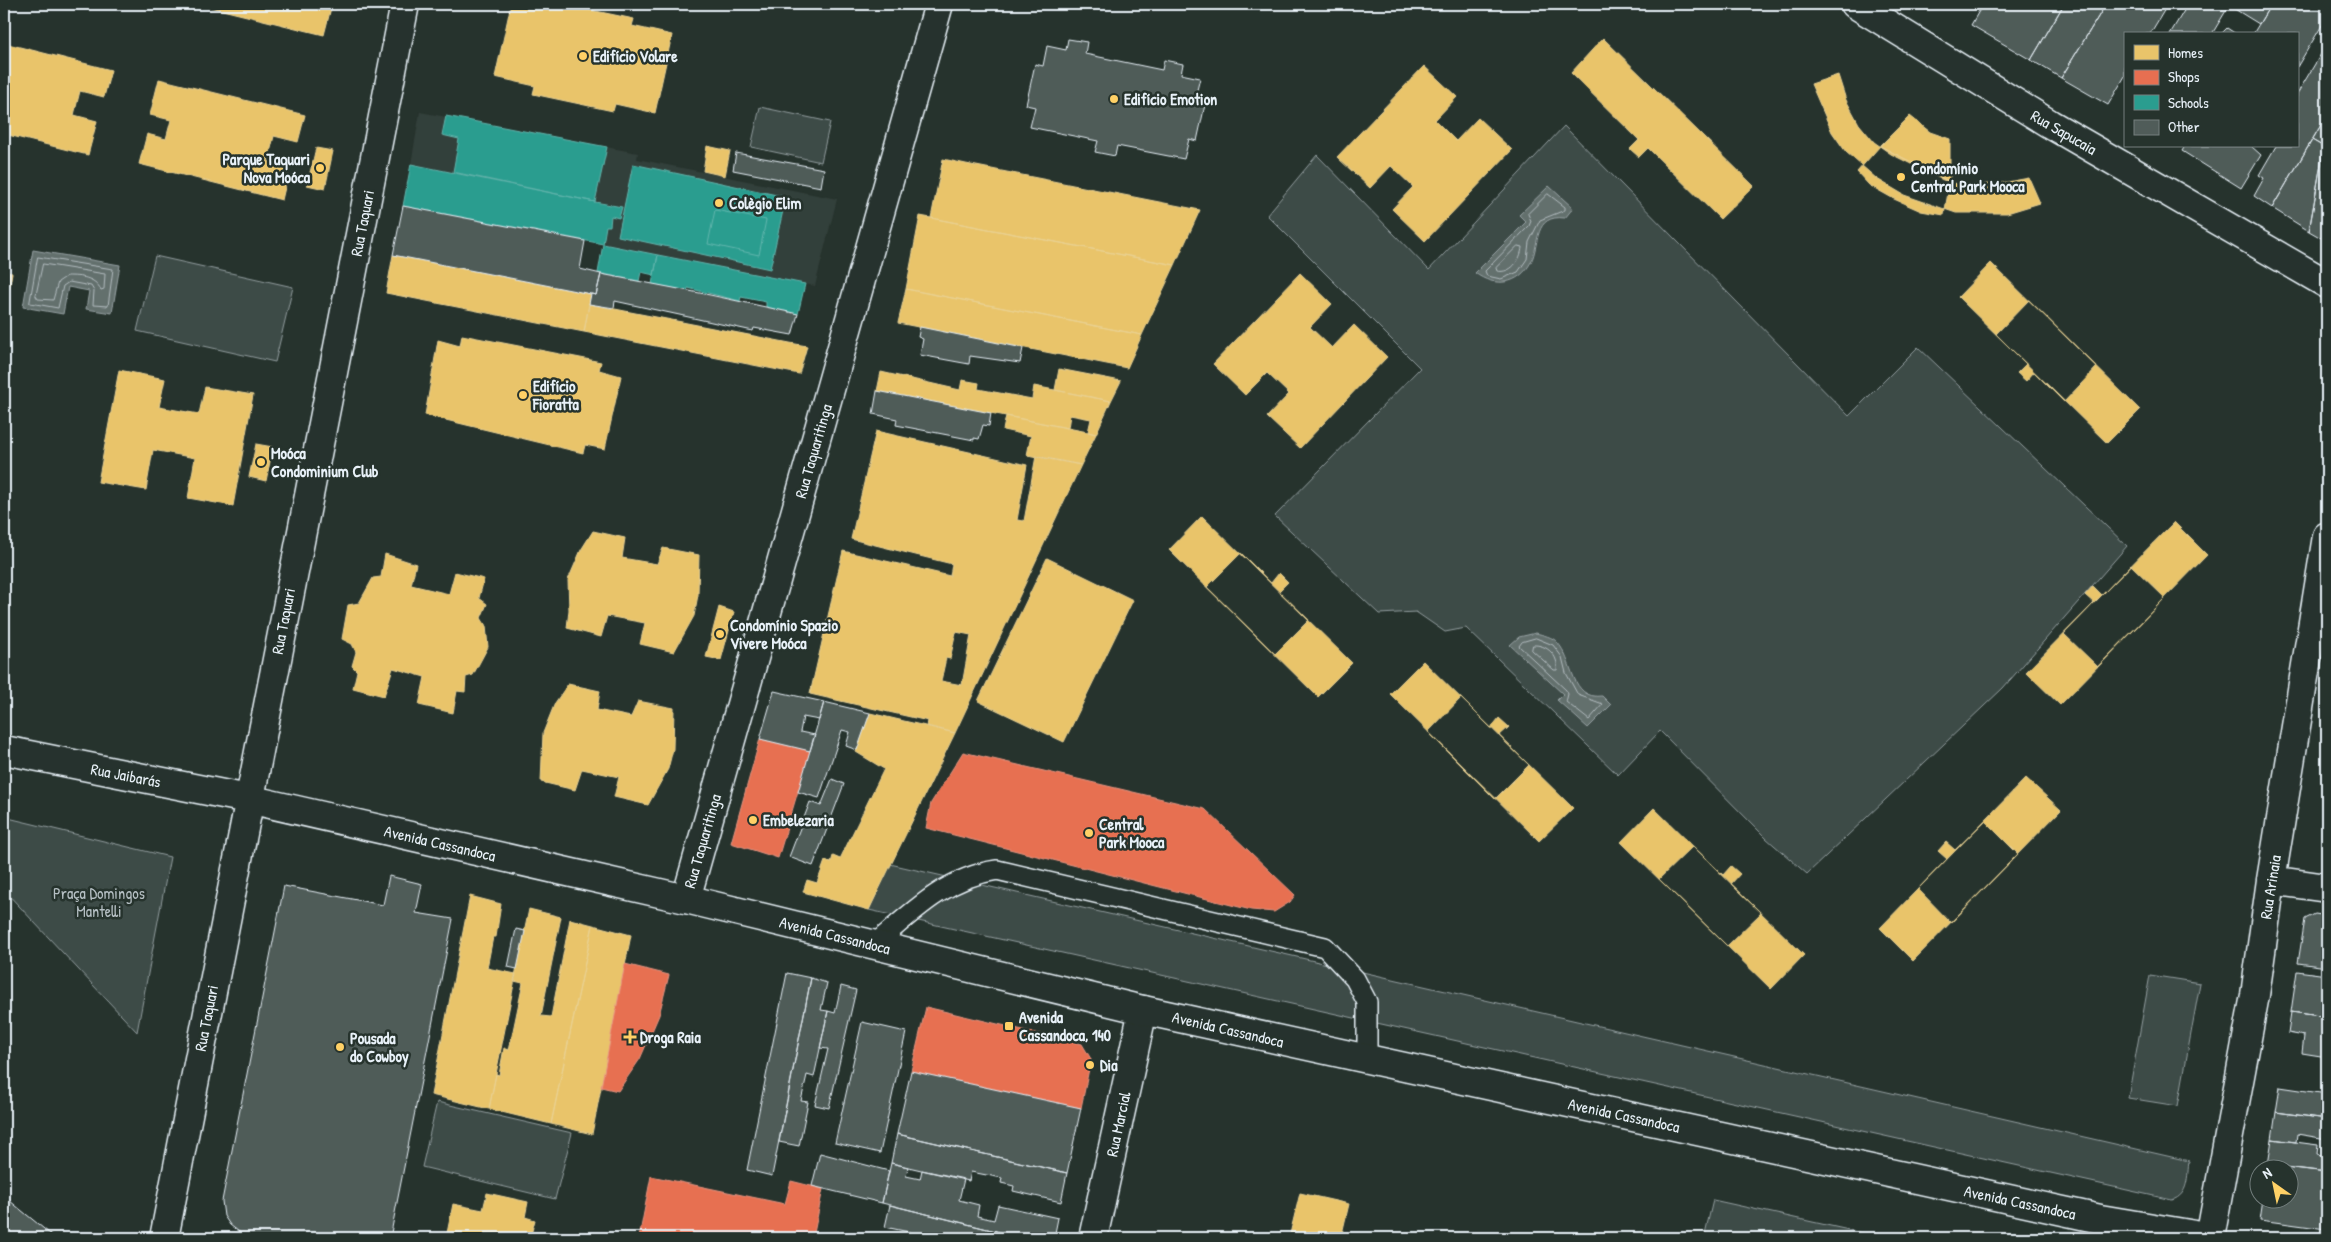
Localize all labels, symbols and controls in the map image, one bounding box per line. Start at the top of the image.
legend [2124,32,2298,148]
text: Homes [2168,42,2203,63]
place label: Edifício Volare [593,45,678,67]
marker: Edifício Volare [577,50,589,62]
text: Shops [2168,66,2200,87]
place label: Edifício Emotion [1124,88,1217,110]
text: Schools [2168,92,2209,113]
marker: Edifício Emotion [1108,93,1120,105]
street label: Rua Sapucaia [2027,104,2101,160]
text: Other [2168,116,2200,137]
place label: Parque Taquari Nova Moóca [222,148,311,188]
place label: Condomínio Central Park Mooca [1911,157,2025,197]
marker: Parque Taquari Nova Moóca [314,162,326,174]
marker: Condomínio Central Park Mooca [1895,171,1907,183]
street label: Rua Taquari [345,188,379,258]
place label: Colègio Elim [729,192,802,215]
marker: Colègio Elim [713,197,725,209]
place label: Edifício Fioratta [532,375,579,415]
marker: Edifício Fioratta [517,389,529,401]
street label: Rua Taquaritinga [789,401,837,501]
place label: Moóca Condominium Club [271,442,379,482]
marker: Moóca Condominium Club [255,456,267,468]
street label: Rua Taquari [266,586,300,656]
place label: Condomínio Spazio Vivere Moóca [730,614,838,654]
marker: Condomínio Spazio Vivere Moóca [714,628,726,640]
street label: Rua Jaibarás [89,757,163,793]
street label: Rua Taquaritinga [678,791,726,891]
place label: Embelezaria [763,809,834,831]
place label: Central Park Mooca [1099,813,1165,853]
marker: Embelezaria [747,814,759,826]
street label: Avenida Cassandoca [382,820,498,866]
marker: Central Park Mooca [1083,827,1095,839]
street label: Rua Arinaia [2254,853,2286,921]
park label: Praça Domingos Mantelli [53,882,145,922]
street label: Avenida Cassandoca [777,911,893,959]
street label: Rua Taquari [189,983,223,1053]
place label: Avenida Cassandoca, 140 [1019,1006,1111,1046]
street label: Avenida Cassandoca [1170,1006,1286,1052]
marker: Avenida Cassandoca, 140 [1003,1020,1015,1032]
place label: Droga Raia [640,1026,701,1049]
place label: Pousada do Cowboy [350,1027,409,1068]
marker: Droga Raia [624,1031,636,1043]
marker: Pousada do Cowboy [334,1041,346,1053]
place label: Dia [1100,1054,1118,1076]
marker: Dia [1084,1059,1096,1071]
street label: Rua Marcial [1100,1089,1136,1159]
street label: Avenida Cassandoca [1566,1092,1682,1138]
north arrow [2248,1160,2298,1210]
text: N [2258,1162,2275,1183]
street label: Avenida Cassandoca [1962,1179,2078,1225]

